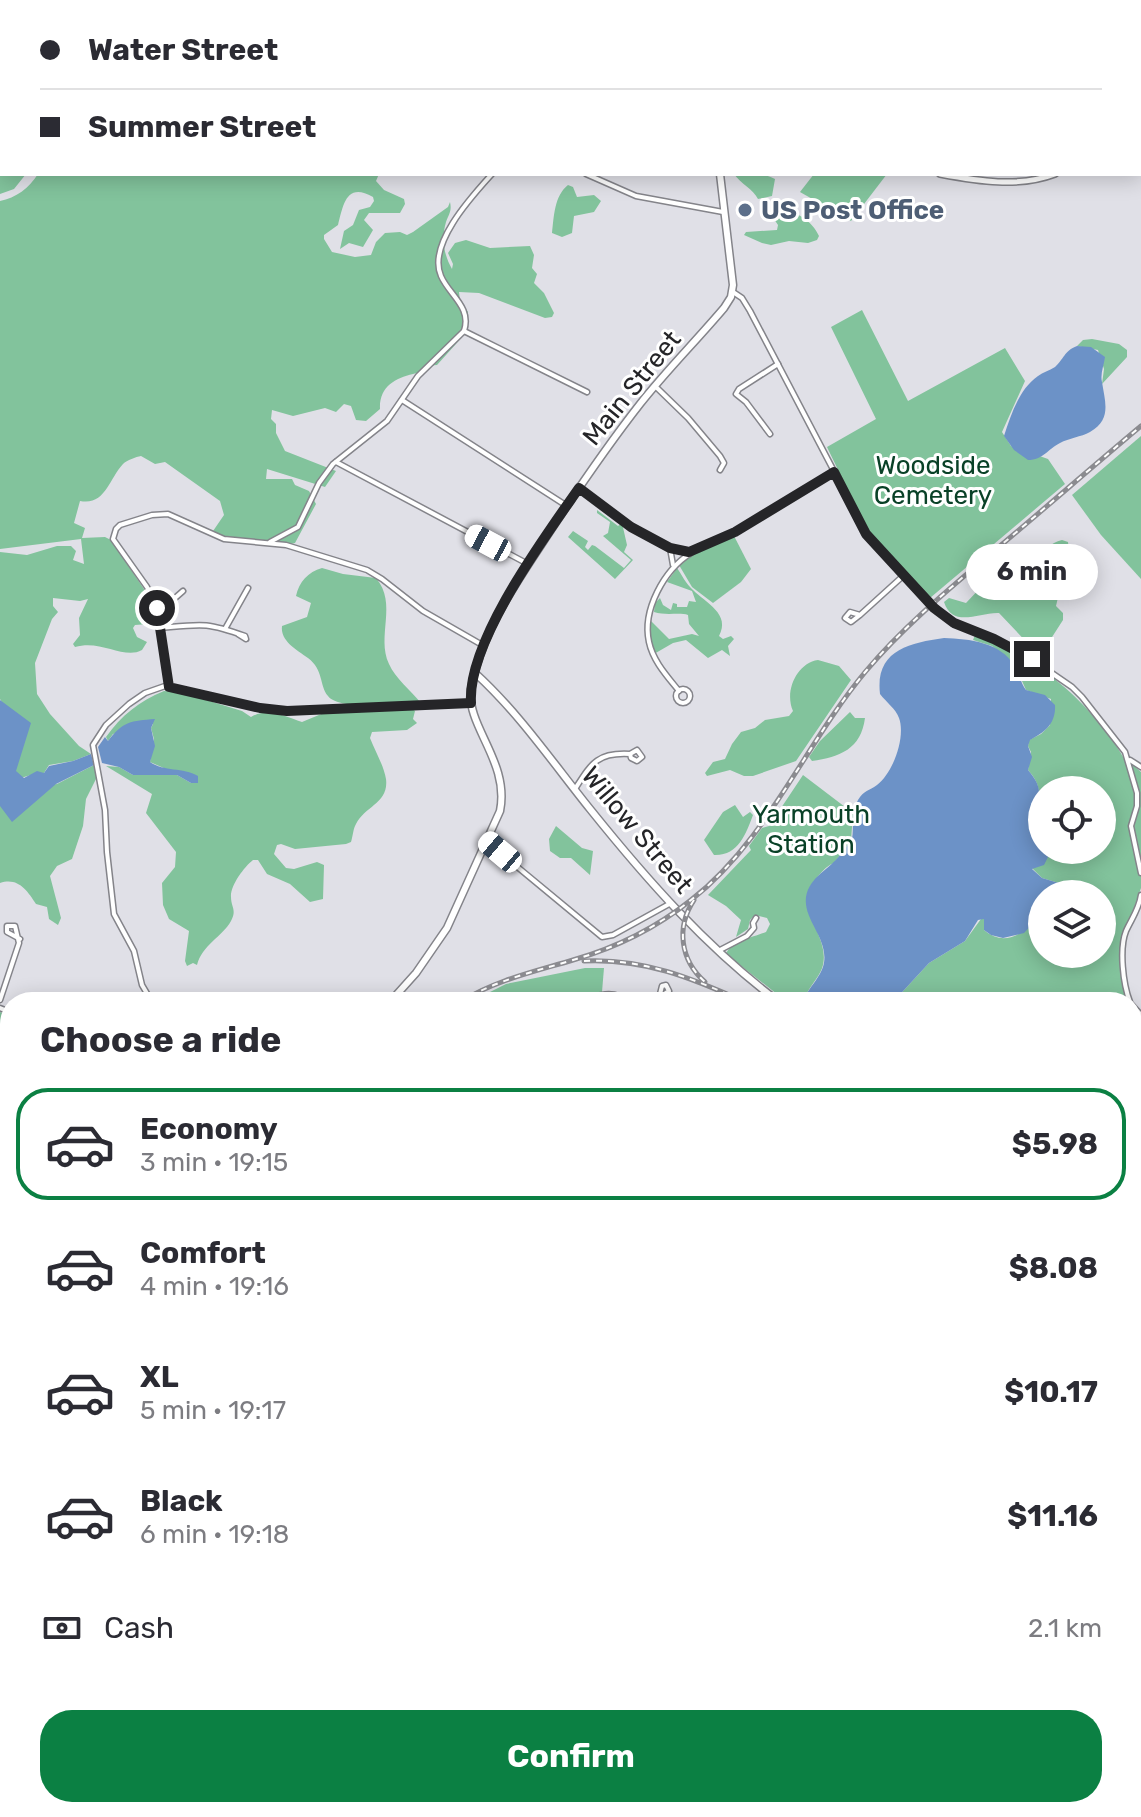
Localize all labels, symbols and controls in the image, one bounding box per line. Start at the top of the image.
text: Water Street [88,32,278,68]
text: Summer Street [88,109,316,145]
place label: US Post Office [761,195,944,226]
marker: US Post Office [736,201,754,219]
street label: Main Street [576,324,688,452]
park label: Woodside Cemetery [874,450,992,511]
car [461,521,515,565]
callout: 6 min [966,543,1098,599]
text: 6 min [997,556,1067,587]
route start [139,590,175,626]
route end [1014,641,1050,677]
street label: Willow Street [575,760,699,900]
map controls [1028,776,1116,968]
button: locate [1028,776,1116,864]
park label: Yarmouth Station [752,799,870,860]
car [474,827,526,877]
button: layers [1028,880,1116,968]
text: Choose a ride [40,1018,281,1061]
icon: car [44,1108,116,1180]
text: Economy [140,1111,278,1147]
text: $5.98 [1012,1126,1098,1162]
text: 3 min · 19:15 [140,1147,288,1178]
icon: car [44,1232,116,1304]
text: Comfort [140,1235,266,1271]
text: $8.08 [1009,1250,1098,1286]
text: 4 min · 19:16 [140,1271,289,1302]
icon: car [44,1356,116,1428]
text: XL [140,1359,179,1395]
text: $10.17 [1004,1374,1098,1410]
text: 5 min · 19:17 [140,1395,286,1426]
icon: car [44,1480,116,1552]
text: Black [140,1483,223,1519]
text: $11.16 [1007,1498,1098,1534]
text: 6 min · 19:18 [140,1519,289,1550]
icon: cash [40,1606,84,1650]
text: Cash [104,1610,174,1646]
text: 2.1 km [1028,1613,1102,1644]
button: Confirm [40,1710,1102,1802]

